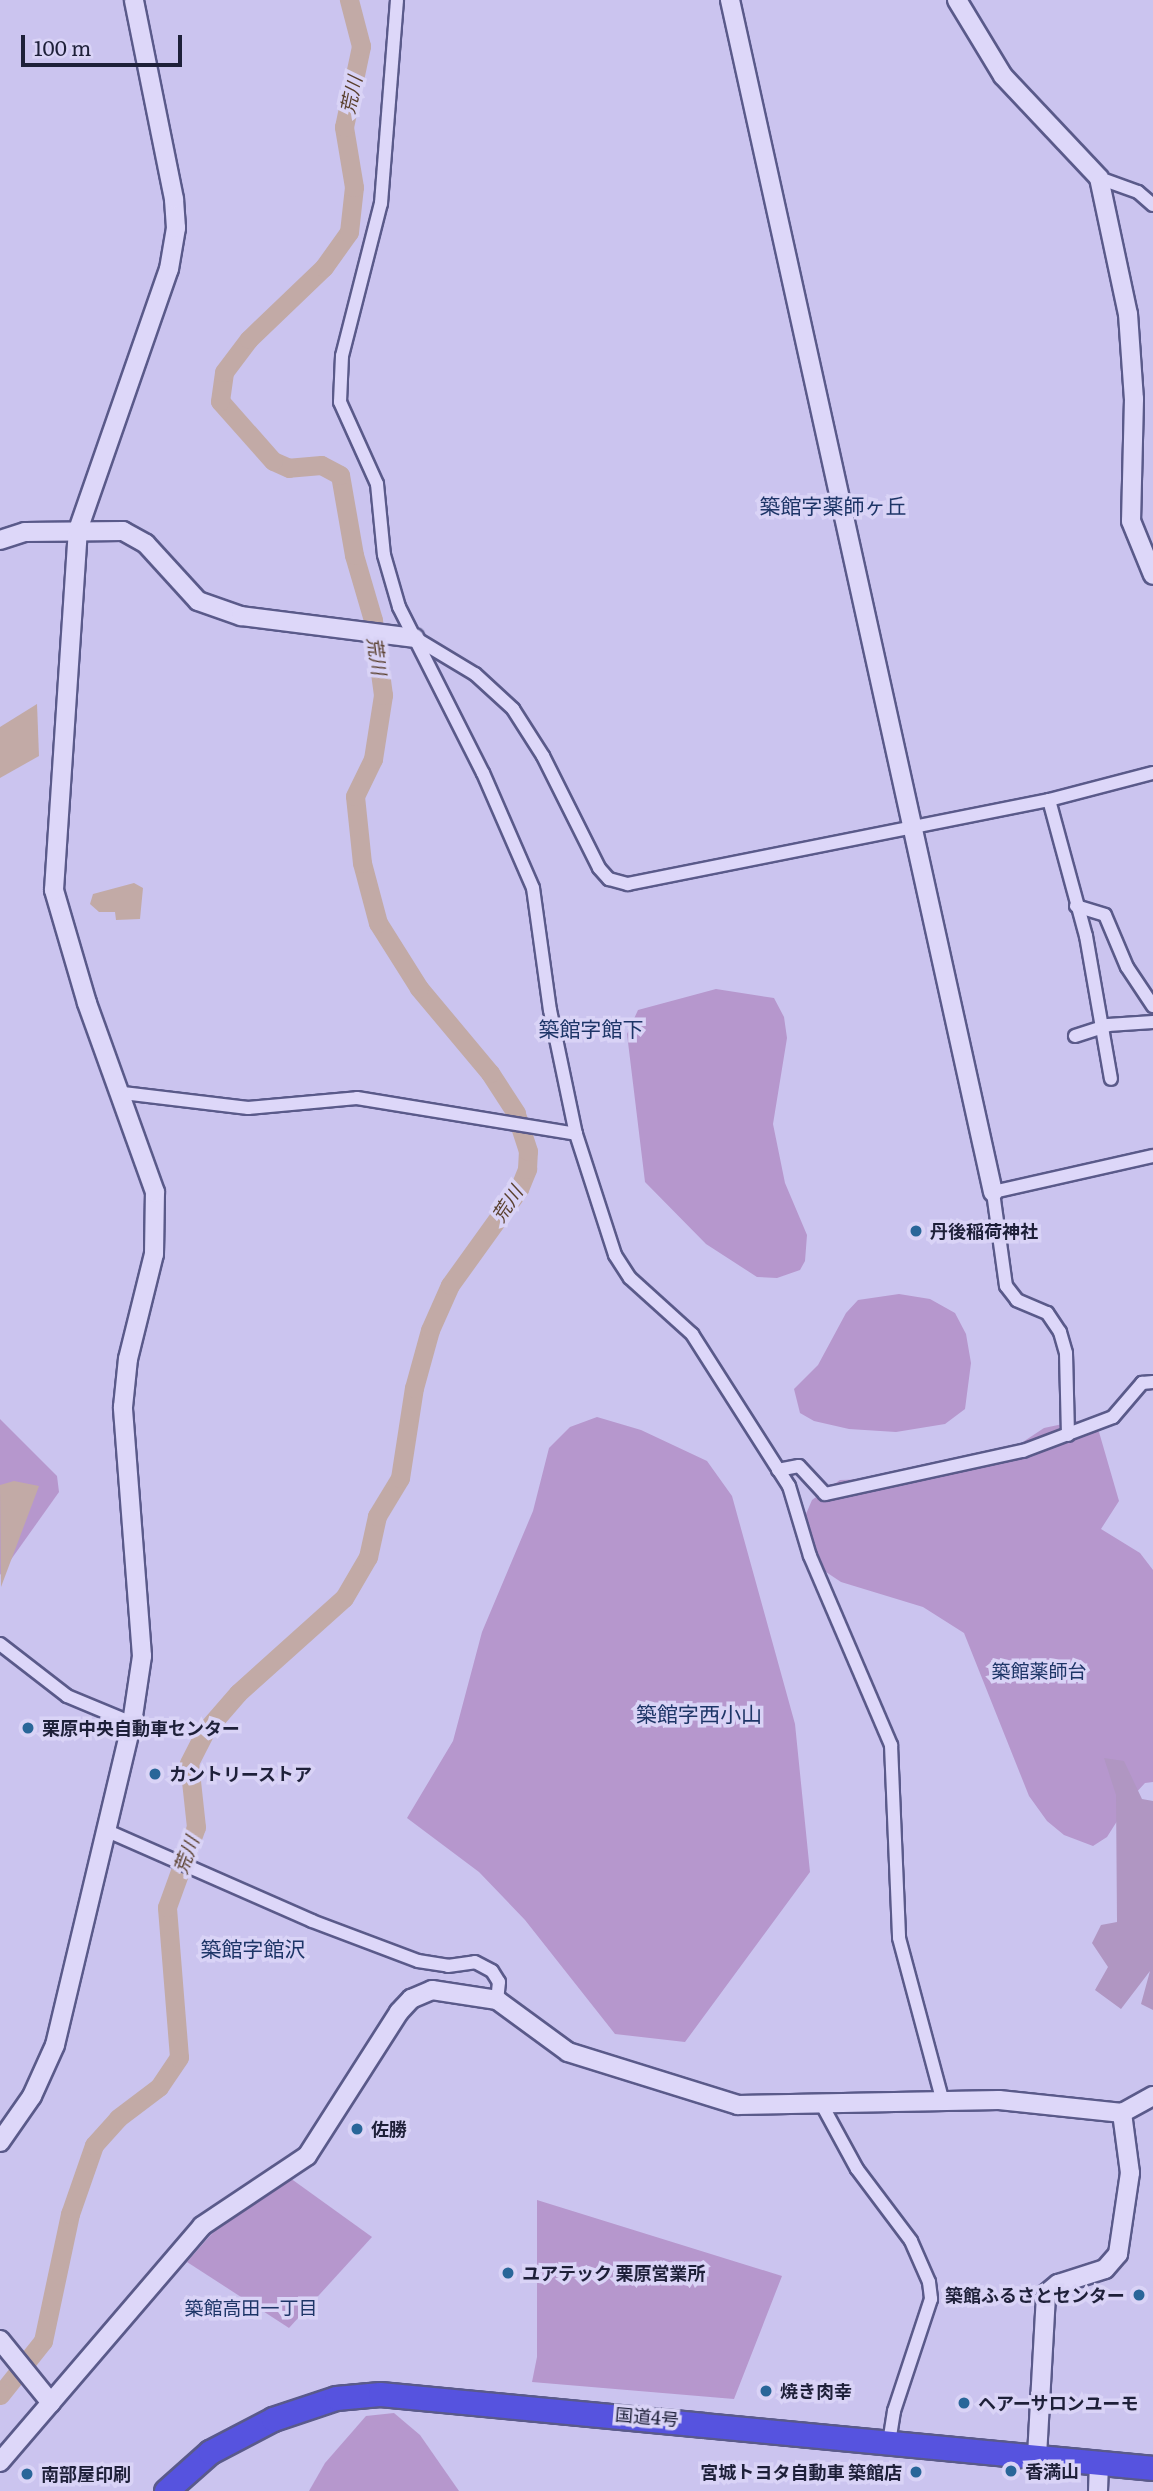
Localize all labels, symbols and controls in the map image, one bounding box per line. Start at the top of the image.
scale bar [24,21,186,65]
text: 100 m [34,31,91,62]
water label: 荒川 [336,74,366,116]
district label: 築館字薬師ヶ丘 [760,492,906,518]
water label: 荒川 [363,636,391,676]
district label: 築館字館下 [539,1015,643,1041]
water label: 荒川 [487,1182,527,1226]
place label: 丹後稲荷神社 [930,1220,1038,1242]
marker: 丹後稲荷神社 [908,1223,924,1239]
district label: 築館薬師台 [992,1660,1086,1682]
district label: 築館字西小山 [636,1700,762,1726]
place label: 栗原中央自動車センター [42,1717,240,1739]
marker: 栗原中央自動車センター [20,1720,36,1736]
place label: カントリーストア [169,1763,313,1785]
marker: カントリーストア [147,1766,163,1782]
water label: 荒川 [169,1833,203,1877]
district label: 築館字館沢 [201,1935,305,1961]
place label: 佐勝 [371,2118,407,2140]
marker: 佐勝 [349,2121,365,2137]
place label: ユアテック 栗原営業所 [522,2262,706,2284]
marker: ユアテック 栗原営業所 [500,2265,516,2281]
place label: 築館ふるさとセンター [945,2284,1125,2306]
marker: 築館ふるさとセンター [1131,2287,1147,2303]
district label: 築館高田一丁目 [185,2297,317,2319]
place label: 焼き肉幸 [780,2380,852,2402]
marker: 焼き肉幸 [758,2383,774,2399]
place label: ヘアーサロンユーモ [978,2392,1139,2414]
marker: ヘアーサロンユーモ [956,2395,972,2411]
street label: 国道4号 [614,2403,680,2431]
place label: 香満山 [1025,2460,1079,2482]
place label: 宮城トヨタ自動車 築館店 [700,2461,902,2483]
place label: 南部屋印刷 [41,2463,131,2485]
marker: 香満山 [1003,2463,1019,2479]
marker: 宮城トヨタ自動車 築館店 [908,2464,924,2480]
marker: 南部屋印刷 [19,2466,35,2482]

